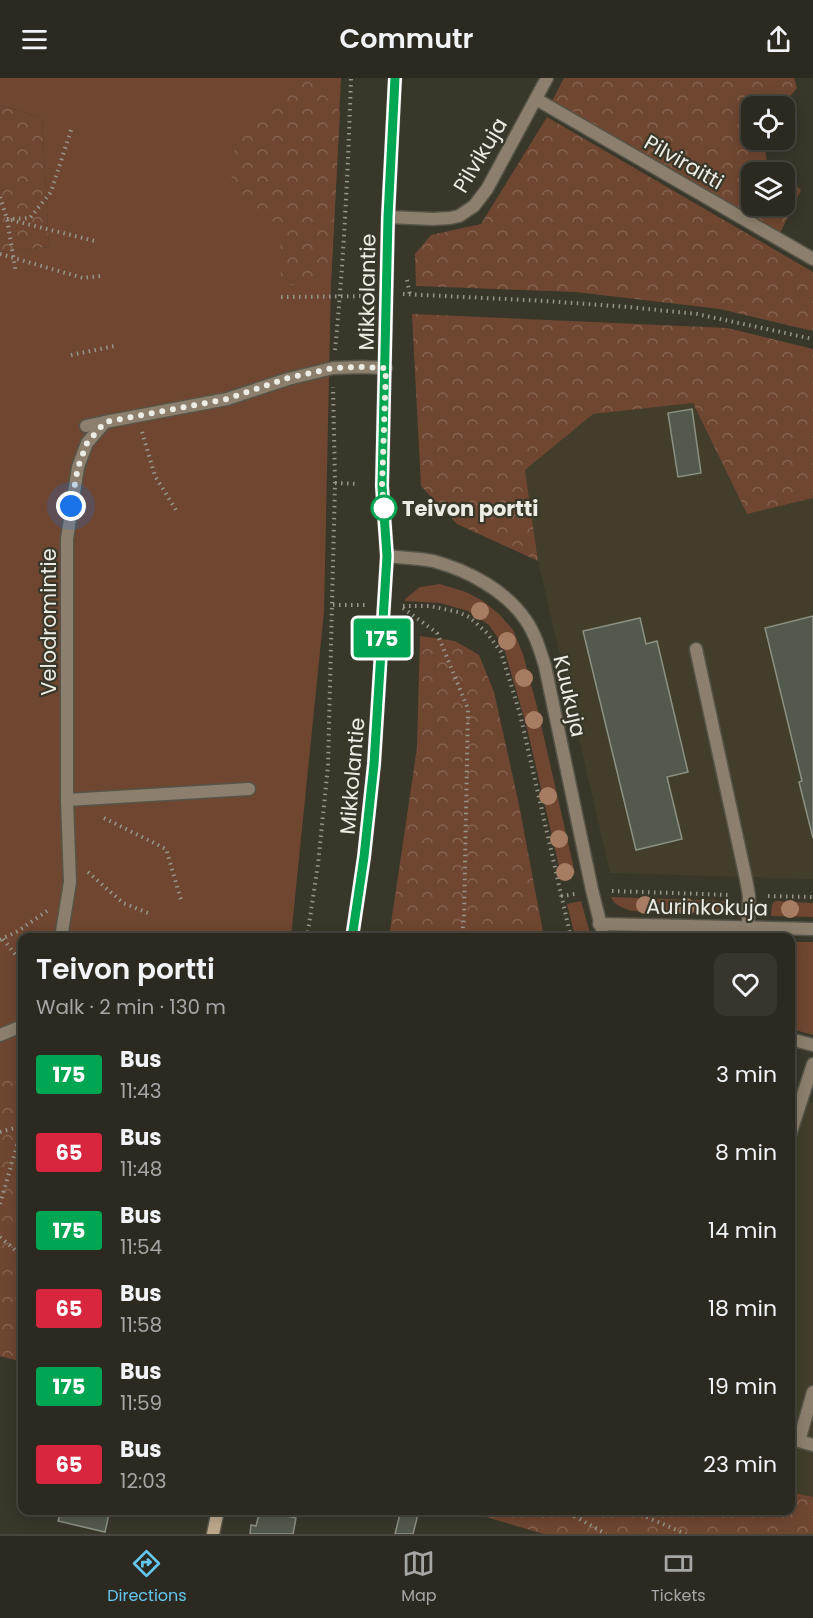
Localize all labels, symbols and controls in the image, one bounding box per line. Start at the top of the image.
text: Commutr [340,20,473,57]
icon: menu [18,23,51,56]
icon: share [762,23,795,56]
map controls [741,96,795,216]
button: locate [741,96,795,150]
street label: Pilvikuja [446,112,514,198]
street label: Pilviraitti [639,128,729,196]
button: layers [741,162,795,216]
street label: Mikkolantie [351,233,383,351]
your location [56,491,86,521]
place label: Teivon portti [402,494,539,523]
marker: Teivon portti [371,495,397,521]
street label: Velodromintie [34,548,63,696]
line badge: 175 [348,618,416,658]
text: 175 [366,624,398,653]
street label: Kuukuja [547,652,593,740]
street label: Mikkolantie [332,716,372,836]
street label: Aurinkokuja [646,891,768,923]
text: Teivon portti [36,950,215,989]
button: heart [714,953,777,1016]
text: Walk · 2 min · 130 m [36,993,226,1021]
text: Bus [120,1044,162,1075]
text: 3 min [716,1059,777,1090]
text: 175 [53,1060,85,1089]
text: 11:43 [120,1077,161,1105]
text: Bus [120,1122,162,1153]
text: 8 min [715,1137,777,1168]
text: 65 [55,1138,83,1167]
text: 11:48 [120,1155,162,1183]
text: Bus [120,1200,162,1231]
text: 14 min [708,1215,777,1246]
text: 175 [53,1216,85,1245]
text: 11:54 [120,1233,162,1261]
text: Bus [120,1278,162,1309]
text: 18 min [708,1293,777,1324]
text: 65 [55,1294,83,1323]
text: 11:58 [120,1311,162,1339]
text: Bus [120,1356,162,1387]
text: 19 min [708,1371,777,1402]
text: 175 [53,1372,85,1401]
text: 11:59 [120,1389,162,1417]
text: Bus [120,1434,162,1465]
text: 23 min [703,1449,777,1480]
text: 65 [55,1450,83,1479]
text: 12:03 [120,1467,167,1495]
tab: Directions [107,1547,187,1608]
tab: Map [401,1547,437,1608]
tab: Tickets [651,1547,706,1608]

